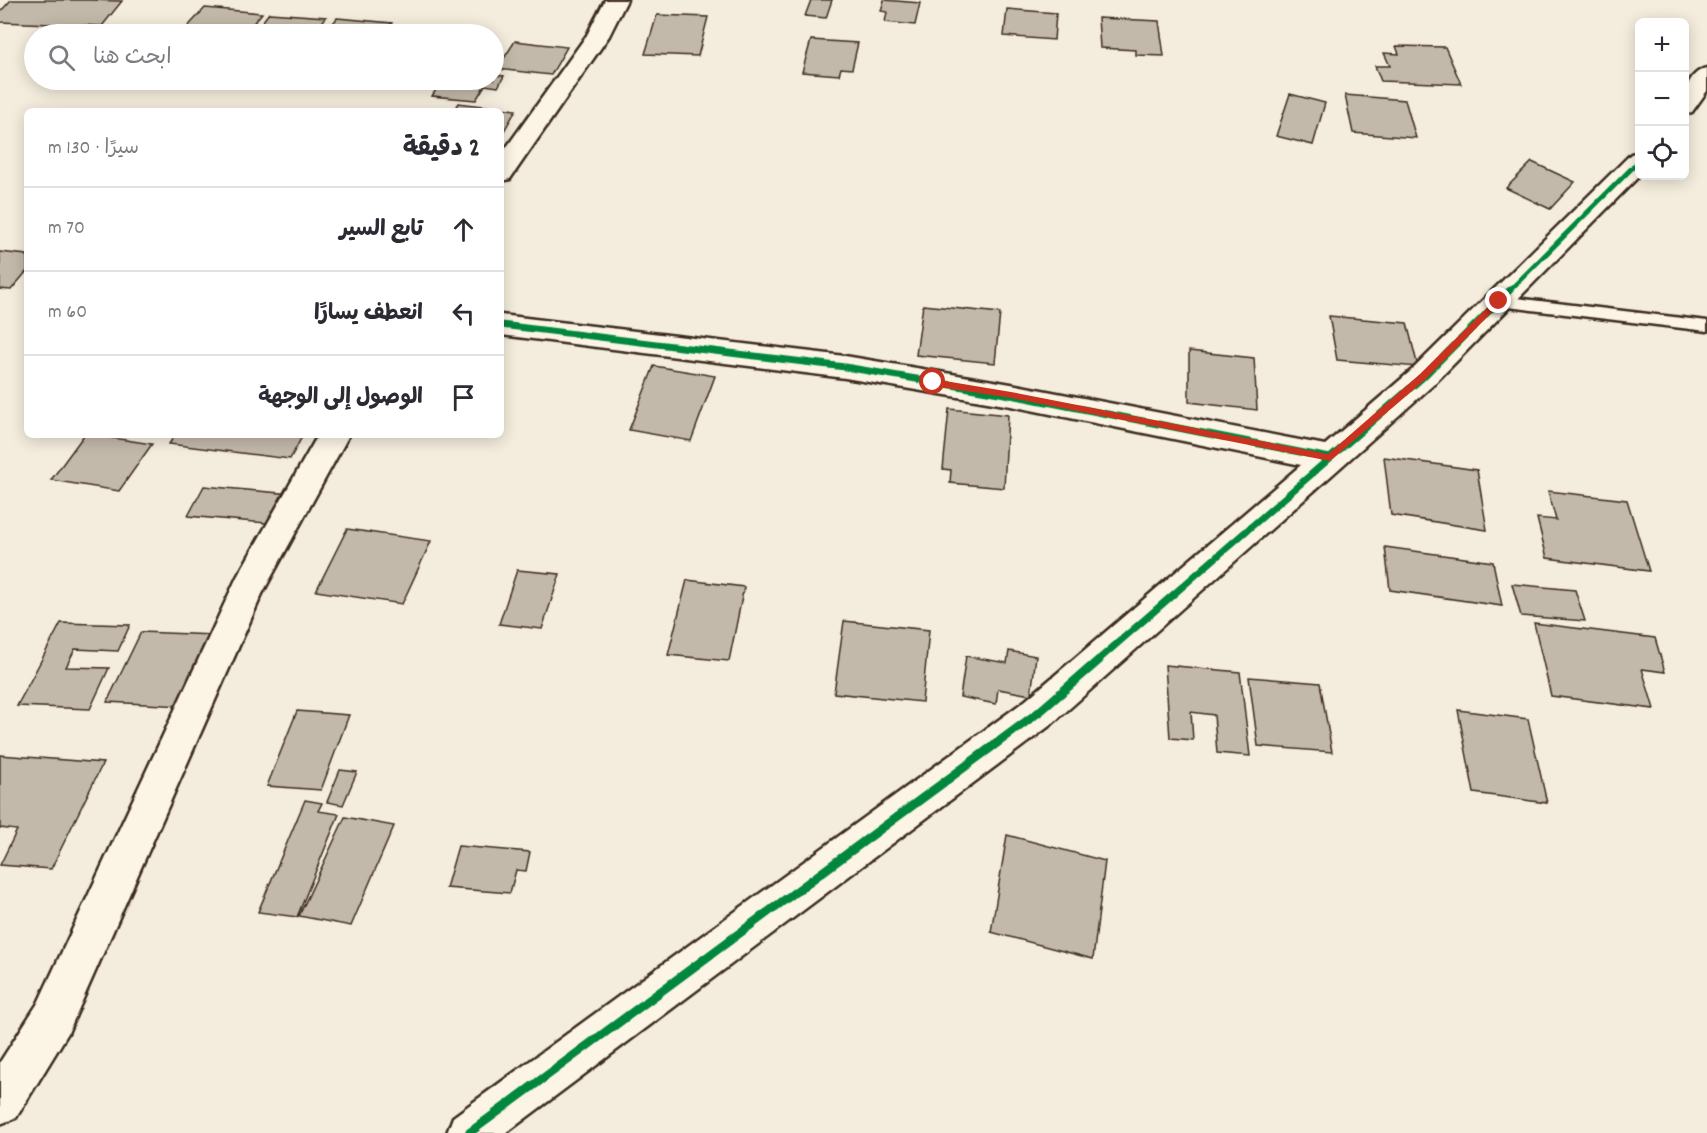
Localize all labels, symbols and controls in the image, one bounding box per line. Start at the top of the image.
map controls [1635,18,1689,180]
button: + [1635,18,1689,72]
search box [24,24,504,90]
icon: search [45,41,78,74]
text: ابحث هنا [93,43,172,74]
button: − [1635,72,1689,126]
button: locate [1635,126,1689,180]
text: 2 دقيقة [403,131,480,168]
text: سيرًا · 130 m [48,135,139,163]
icon: ahead [447,213,480,246]
text: 70 m [48,215,85,243]
text: تابع السير [340,215,423,246]
route end [1485,287,1511,313]
icon: left [447,297,480,330]
text: 60 m [48,299,87,327]
text: انعطف يسارًا [314,299,423,330]
route start [919,368,945,394]
icon: arrive [447,381,480,414]
text: الوصول إلى الوجهة [258,383,423,414]

